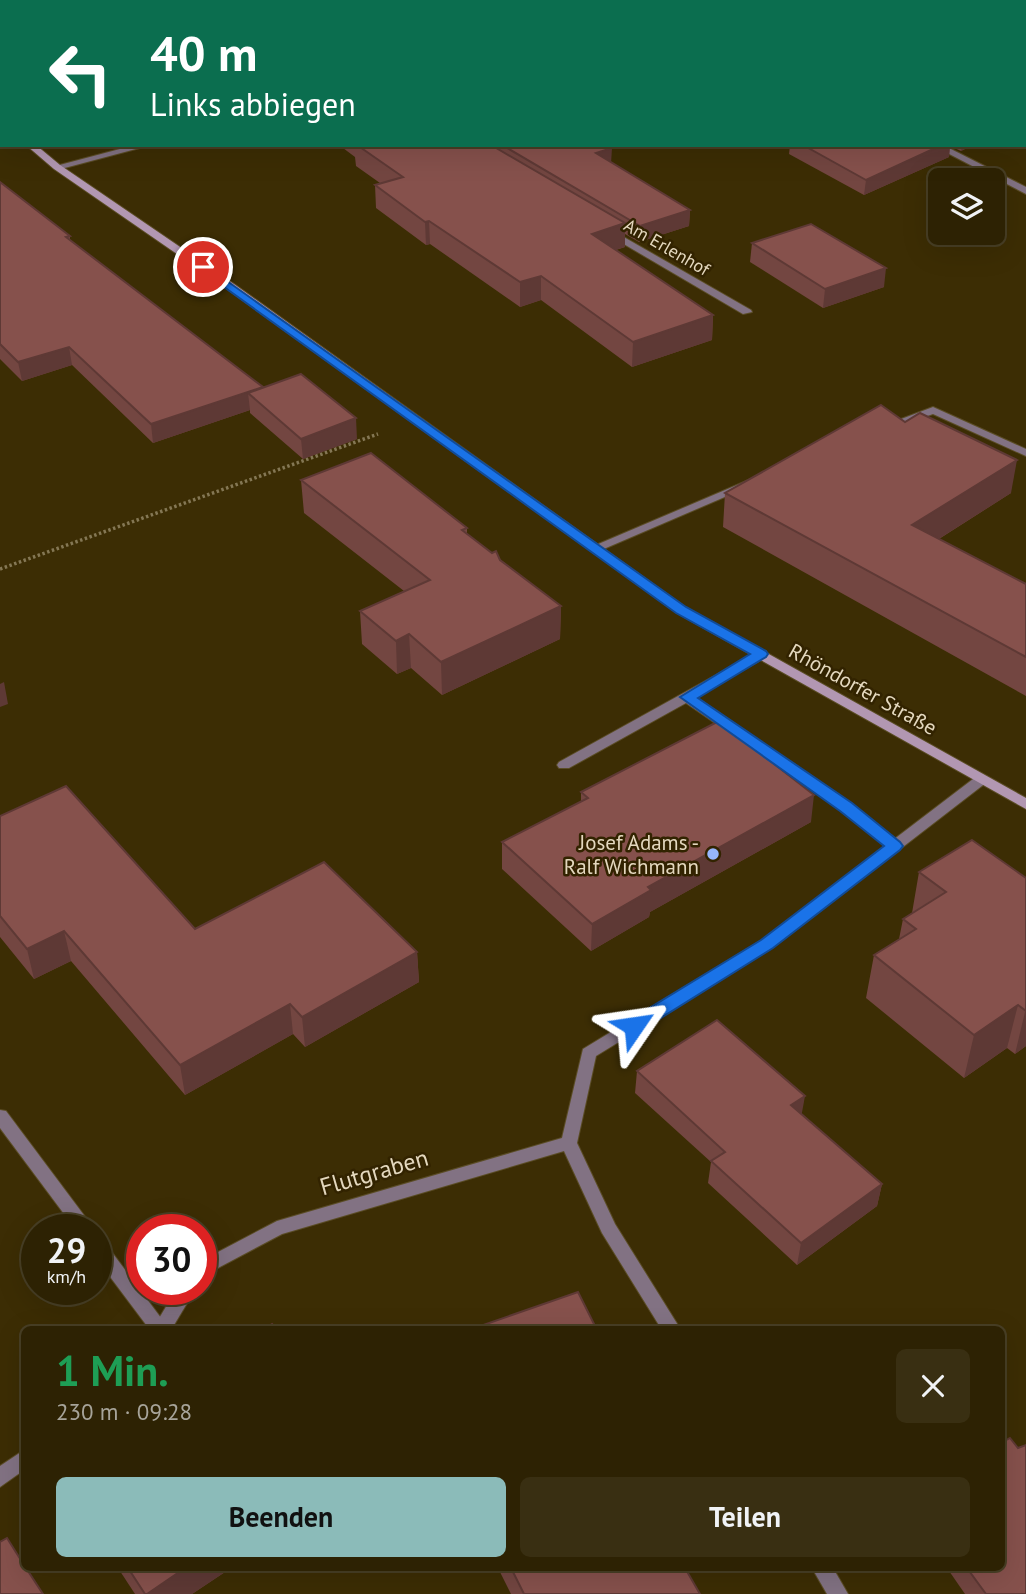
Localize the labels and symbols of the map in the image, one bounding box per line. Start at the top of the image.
street label: Am Erlenhof [620,213,715,281]
pin [173,237,233,297]
street label: Rhöndorfer Straße [784,637,942,741]
place label: Josef Adams - Ralf Wichmann [564,829,699,880]
marker: Josef Adams - Ralf Wichmann [705,846,721,862]
position arrow [597,989,671,1063]
street label: Flutgraben [316,1142,432,1202]
speed limit sign: 30 [126,1214,217,1305]

